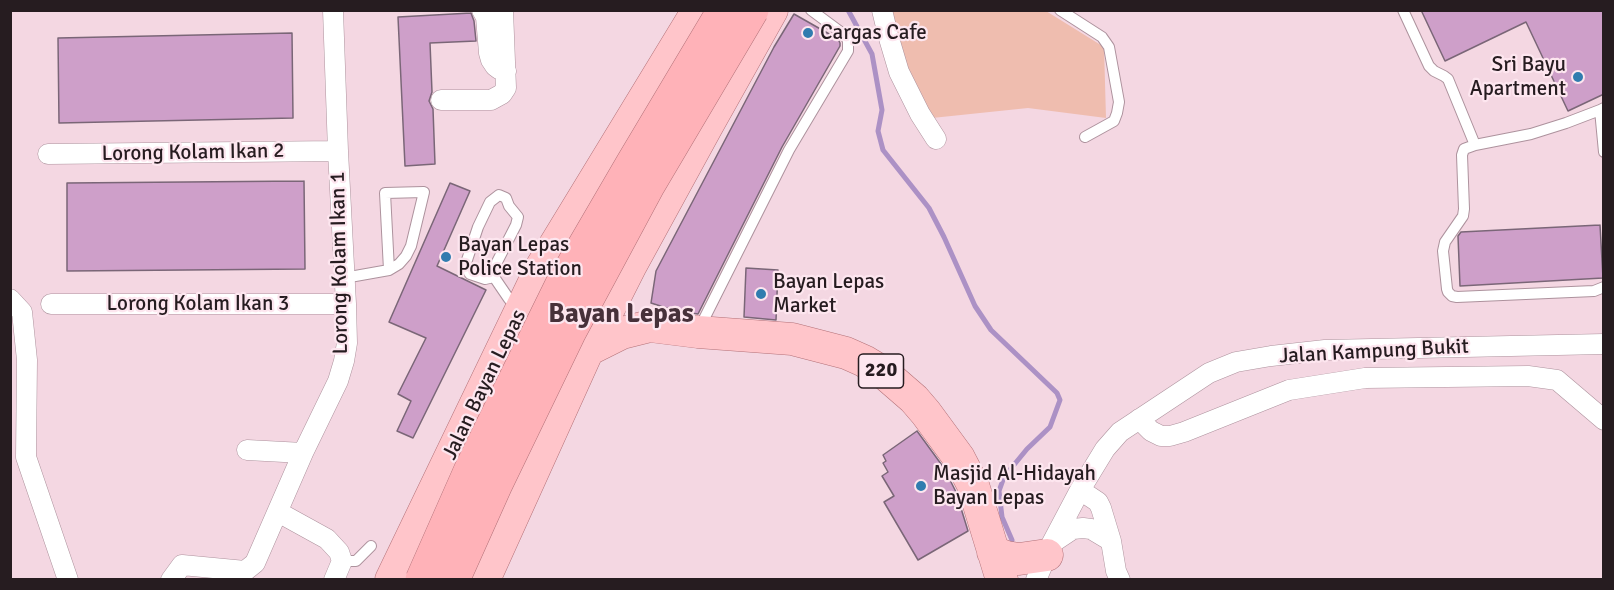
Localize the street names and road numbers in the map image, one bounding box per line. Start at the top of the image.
street label: Lorong Kolam Ikan 2 [101,139,285,167]
street label: Lorong Kolam Ikan 1 [326,171,354,355]
street label: Lorong Kolam Ikan 3 [107,291,289,317]
street label: Jalan Bayan Lepas [438,306,532,464]
street label: Jalan Kampung Bukit [1279,334,1469,370]
road number: 220 [858,354,904,388]

